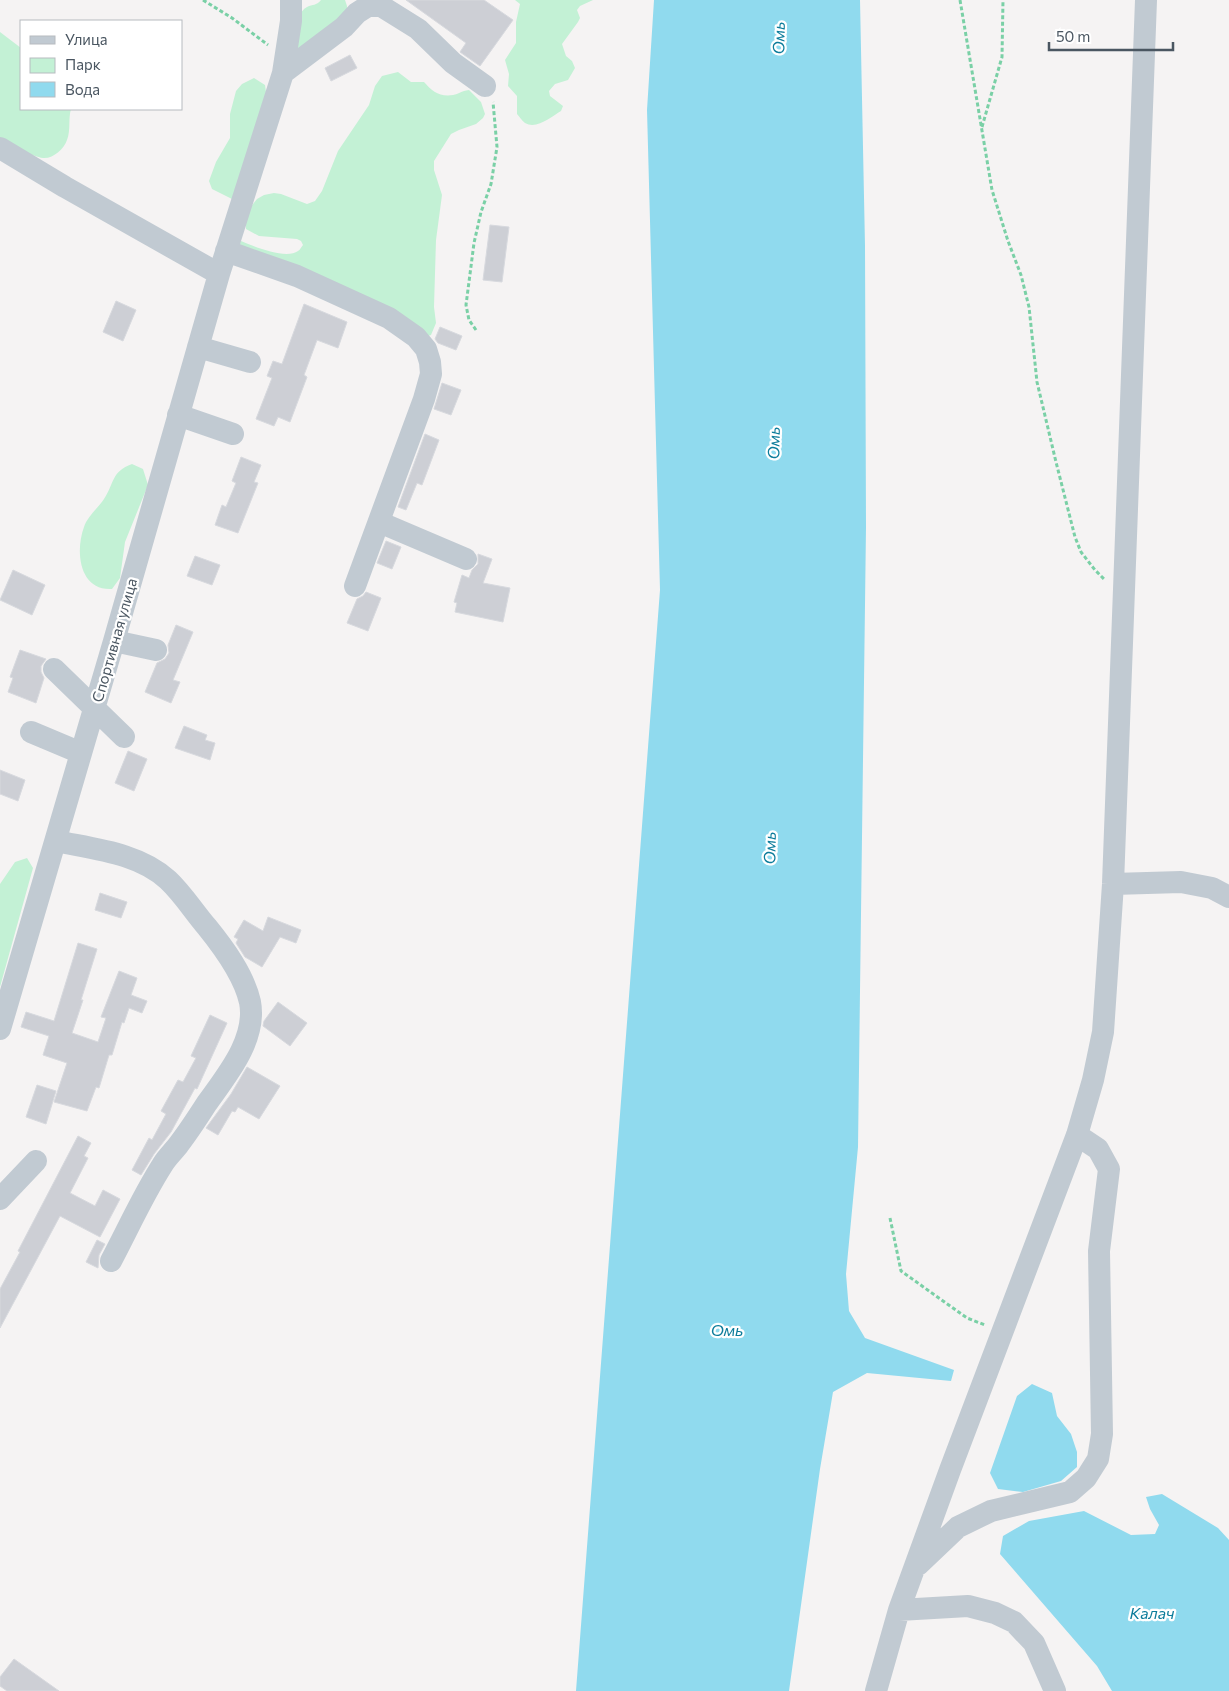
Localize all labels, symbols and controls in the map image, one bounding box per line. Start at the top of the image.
legend [20,20,182,110]
scale bar [1049,20,1173,52]
water label: Омь [768,21,788,55]
text: 50 m [1056,27,1090,45]
text: Улица [65,30,107,48]
text: Парк [65,55,101,73]
text: Вода [65,80,100,98]
water label: Омь [763,426,783,460]
street label: Спортивная улица [88,576,140,704]
water label: Омь [759,831,779,865]
water label: Омь [711,1320,743,1339]
water label: Калач [1129,1603,1175,1622]

